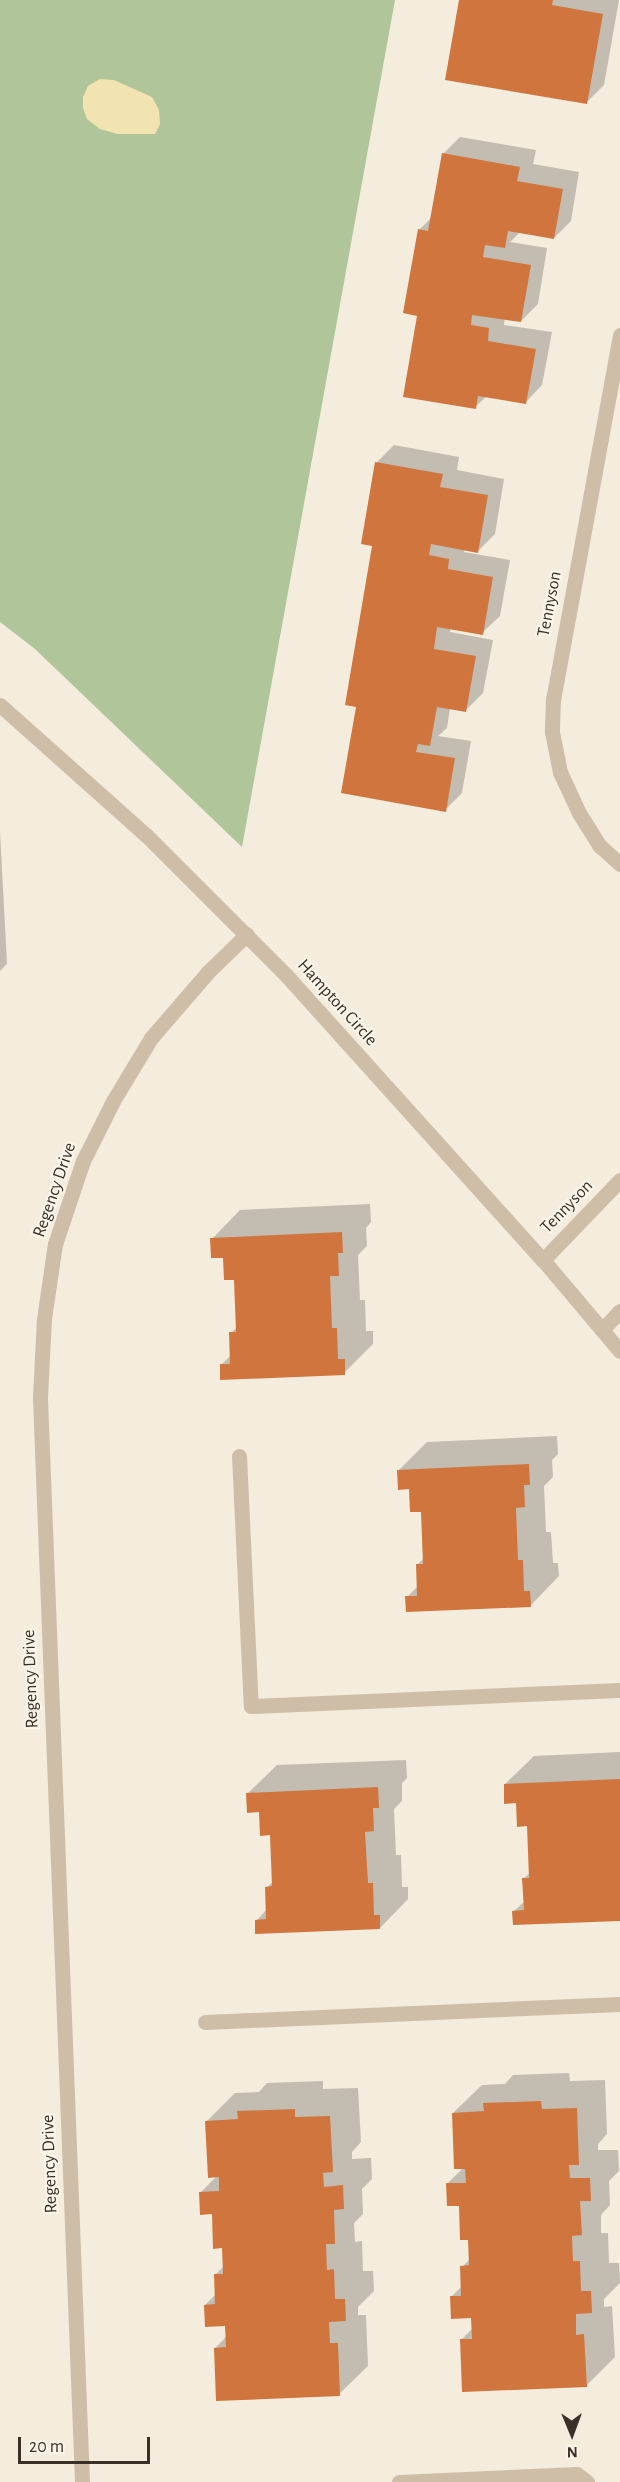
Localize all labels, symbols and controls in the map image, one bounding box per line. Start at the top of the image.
street label: Tennyson [533,569,567,639]
street label: Hampton Circle [292,955,382,1051]
street label: Regency Drive [29,1140,81,1240]
street label: Tennyson [536,1176,598,1238]
street label: Regency Drive [18,1629,44,1729]
street label: Regency Drive [37,2114,63,2214]
north arrow [542,2404,602,2464]
scale bar [21,2425,153,2463]
text: 20 m [29,2438,64,2456]
text: N [567,2444,578,2460]

